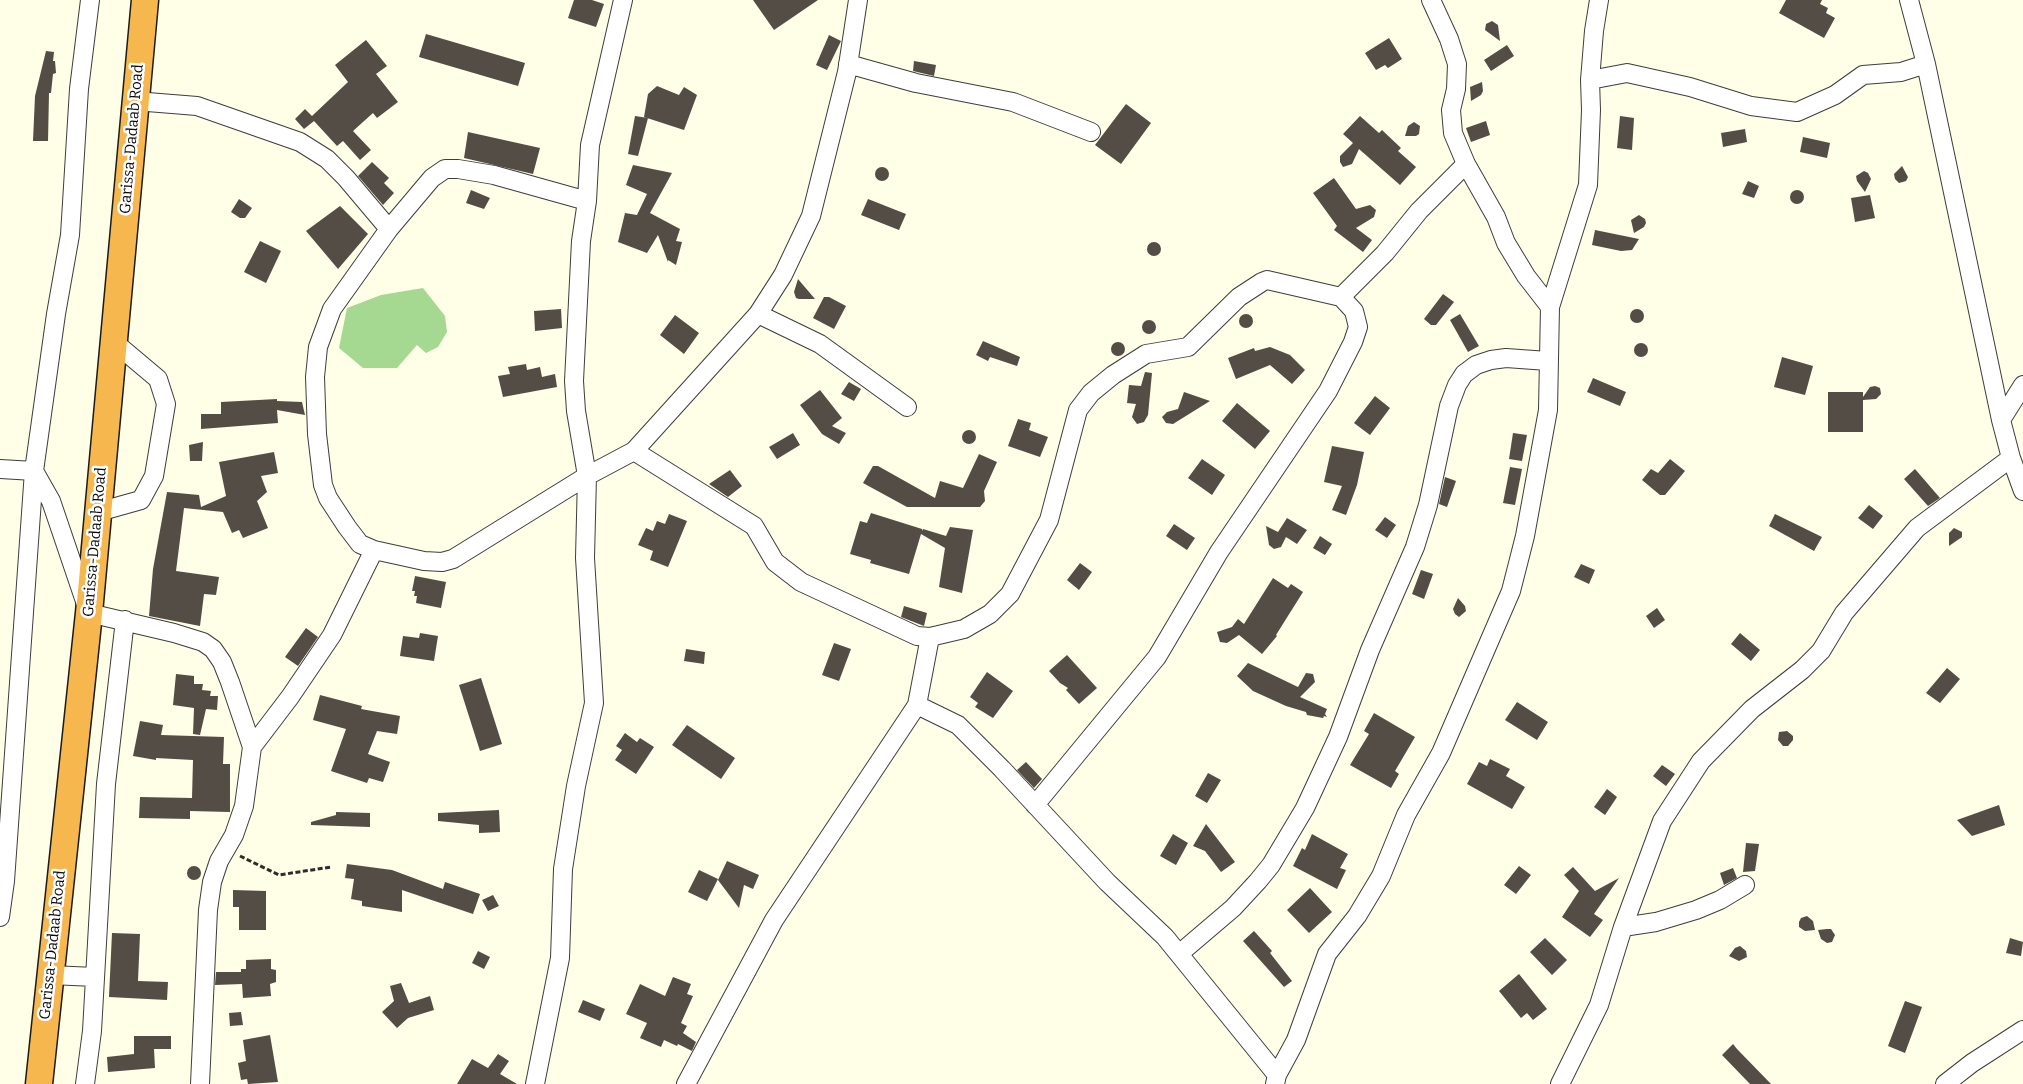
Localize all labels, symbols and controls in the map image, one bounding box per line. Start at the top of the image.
street label: Garissa-Dadaab Road [116,63,148,215]
street label: Garissa-Dadaab Road [79,466,111,618]
street label: Garissa-Dadaab Road [36,869,70,1021]

